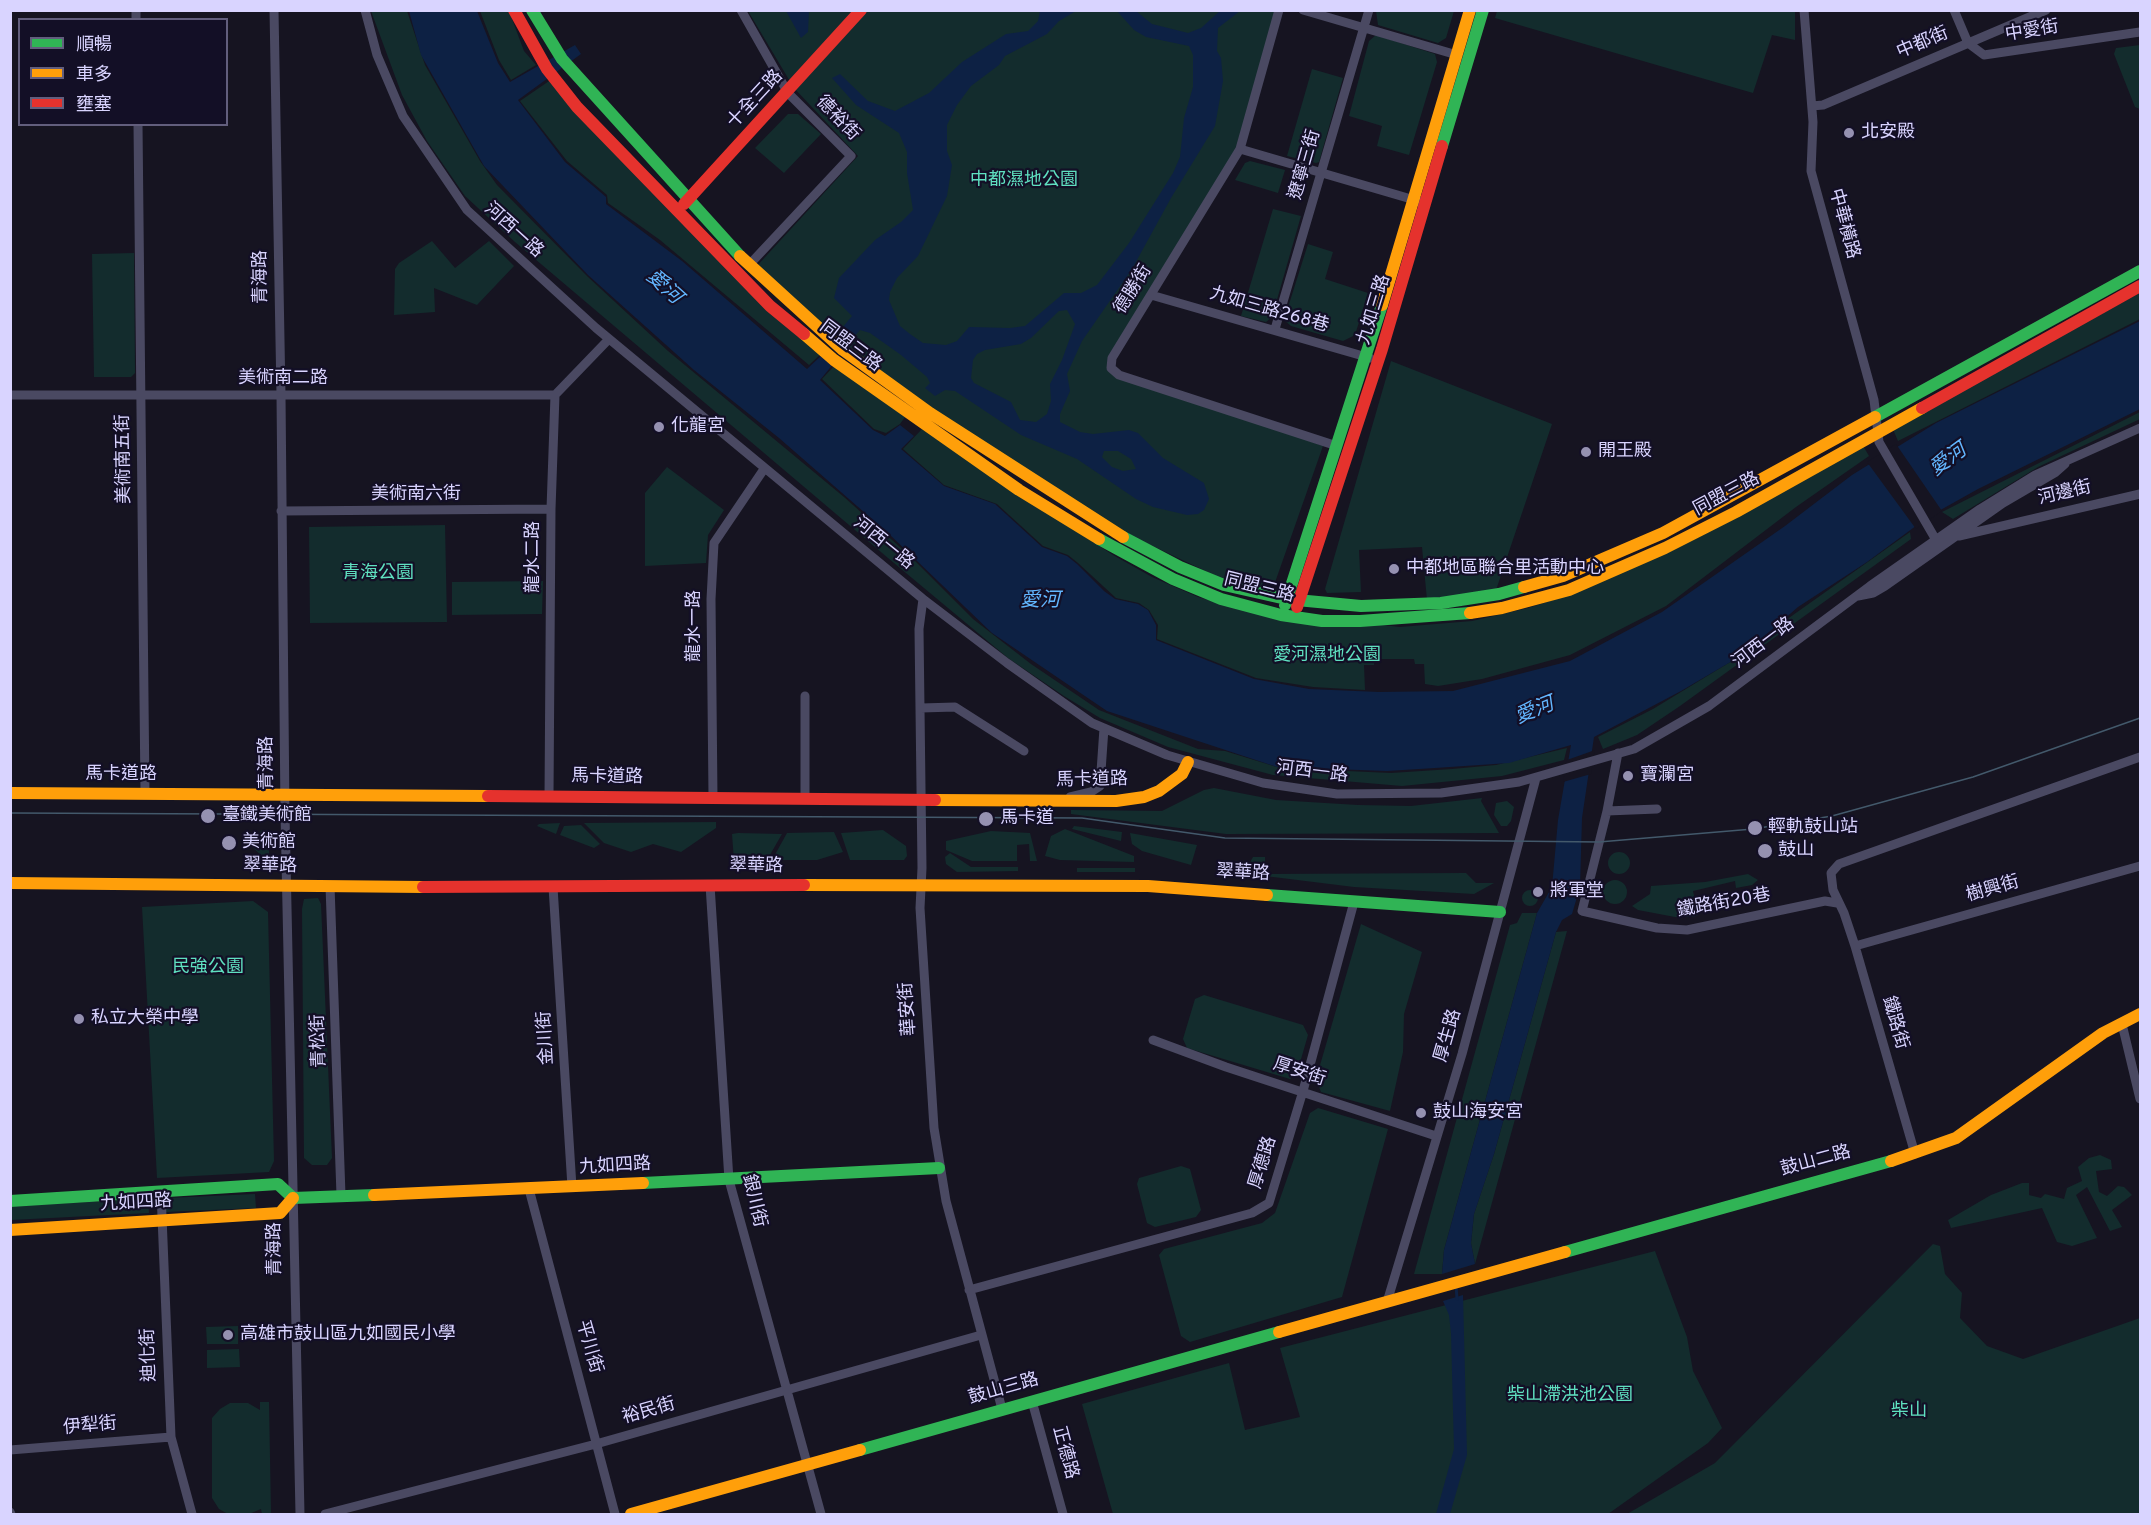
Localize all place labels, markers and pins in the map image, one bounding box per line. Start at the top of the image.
place label: 北安殿 [1861,122,1915,144]
marker: 北安殿 [1842,126,1856,140]
place label: 化龍宮 [671,416,725,438]
marker: 化龍宮 [652,420,666,434]
place label: 開王殿 [1598,441,1652,463]
marker: 開王殿 [1579,445,1593,459]
place label: 中都地區聯合里活動中心 [1406,558,1604,580]
marker: 中都地區聯合里活動中心 [1387,562,1401,576]
place label: 寶瀾宮 [1640,765,1694,787]
marker: 寶瀾宮 [1621,769,1635,783]
place label: 臺鐵美術館 [222,805,312,827]
marker: 臺鐵美術館 [199,807,217,825]
place label: 馬卡道 [1000,808,1054,830]
marker: 馬卡道 [977,810,995,828]
place label: 輕軌鼓山站 [1768,817,1858,839]
marker: 輕軌鼓山站 [1746,819,1764,837]
place label: 美術館 [242,832,296,854]
marker: 美術館 [220,834,238,852]
place label: 鼓山 [1778,840,1814,862]
marker: 鼓山 [1756,842,1774,860]
place label: 將軍堂 [1550,881,1604,903]
marker: 將軍堂 [1531,885,1545,899]
place label: 私立大榮中學 [91,1008,199,1030]
marker: 私立大榮中學 [72,1012,86,1026]
place label: 鼓山海安宮 [1433,1102,1523,1124]
marker: 鼓山海安宮 [1414,1106,1428,1120]
place label: 高雄市鼓山區九如國民小學 [240,1324,456,1346]
marker: 高雄市鼓山區九如國民小學 [221,1328,235,1342]

